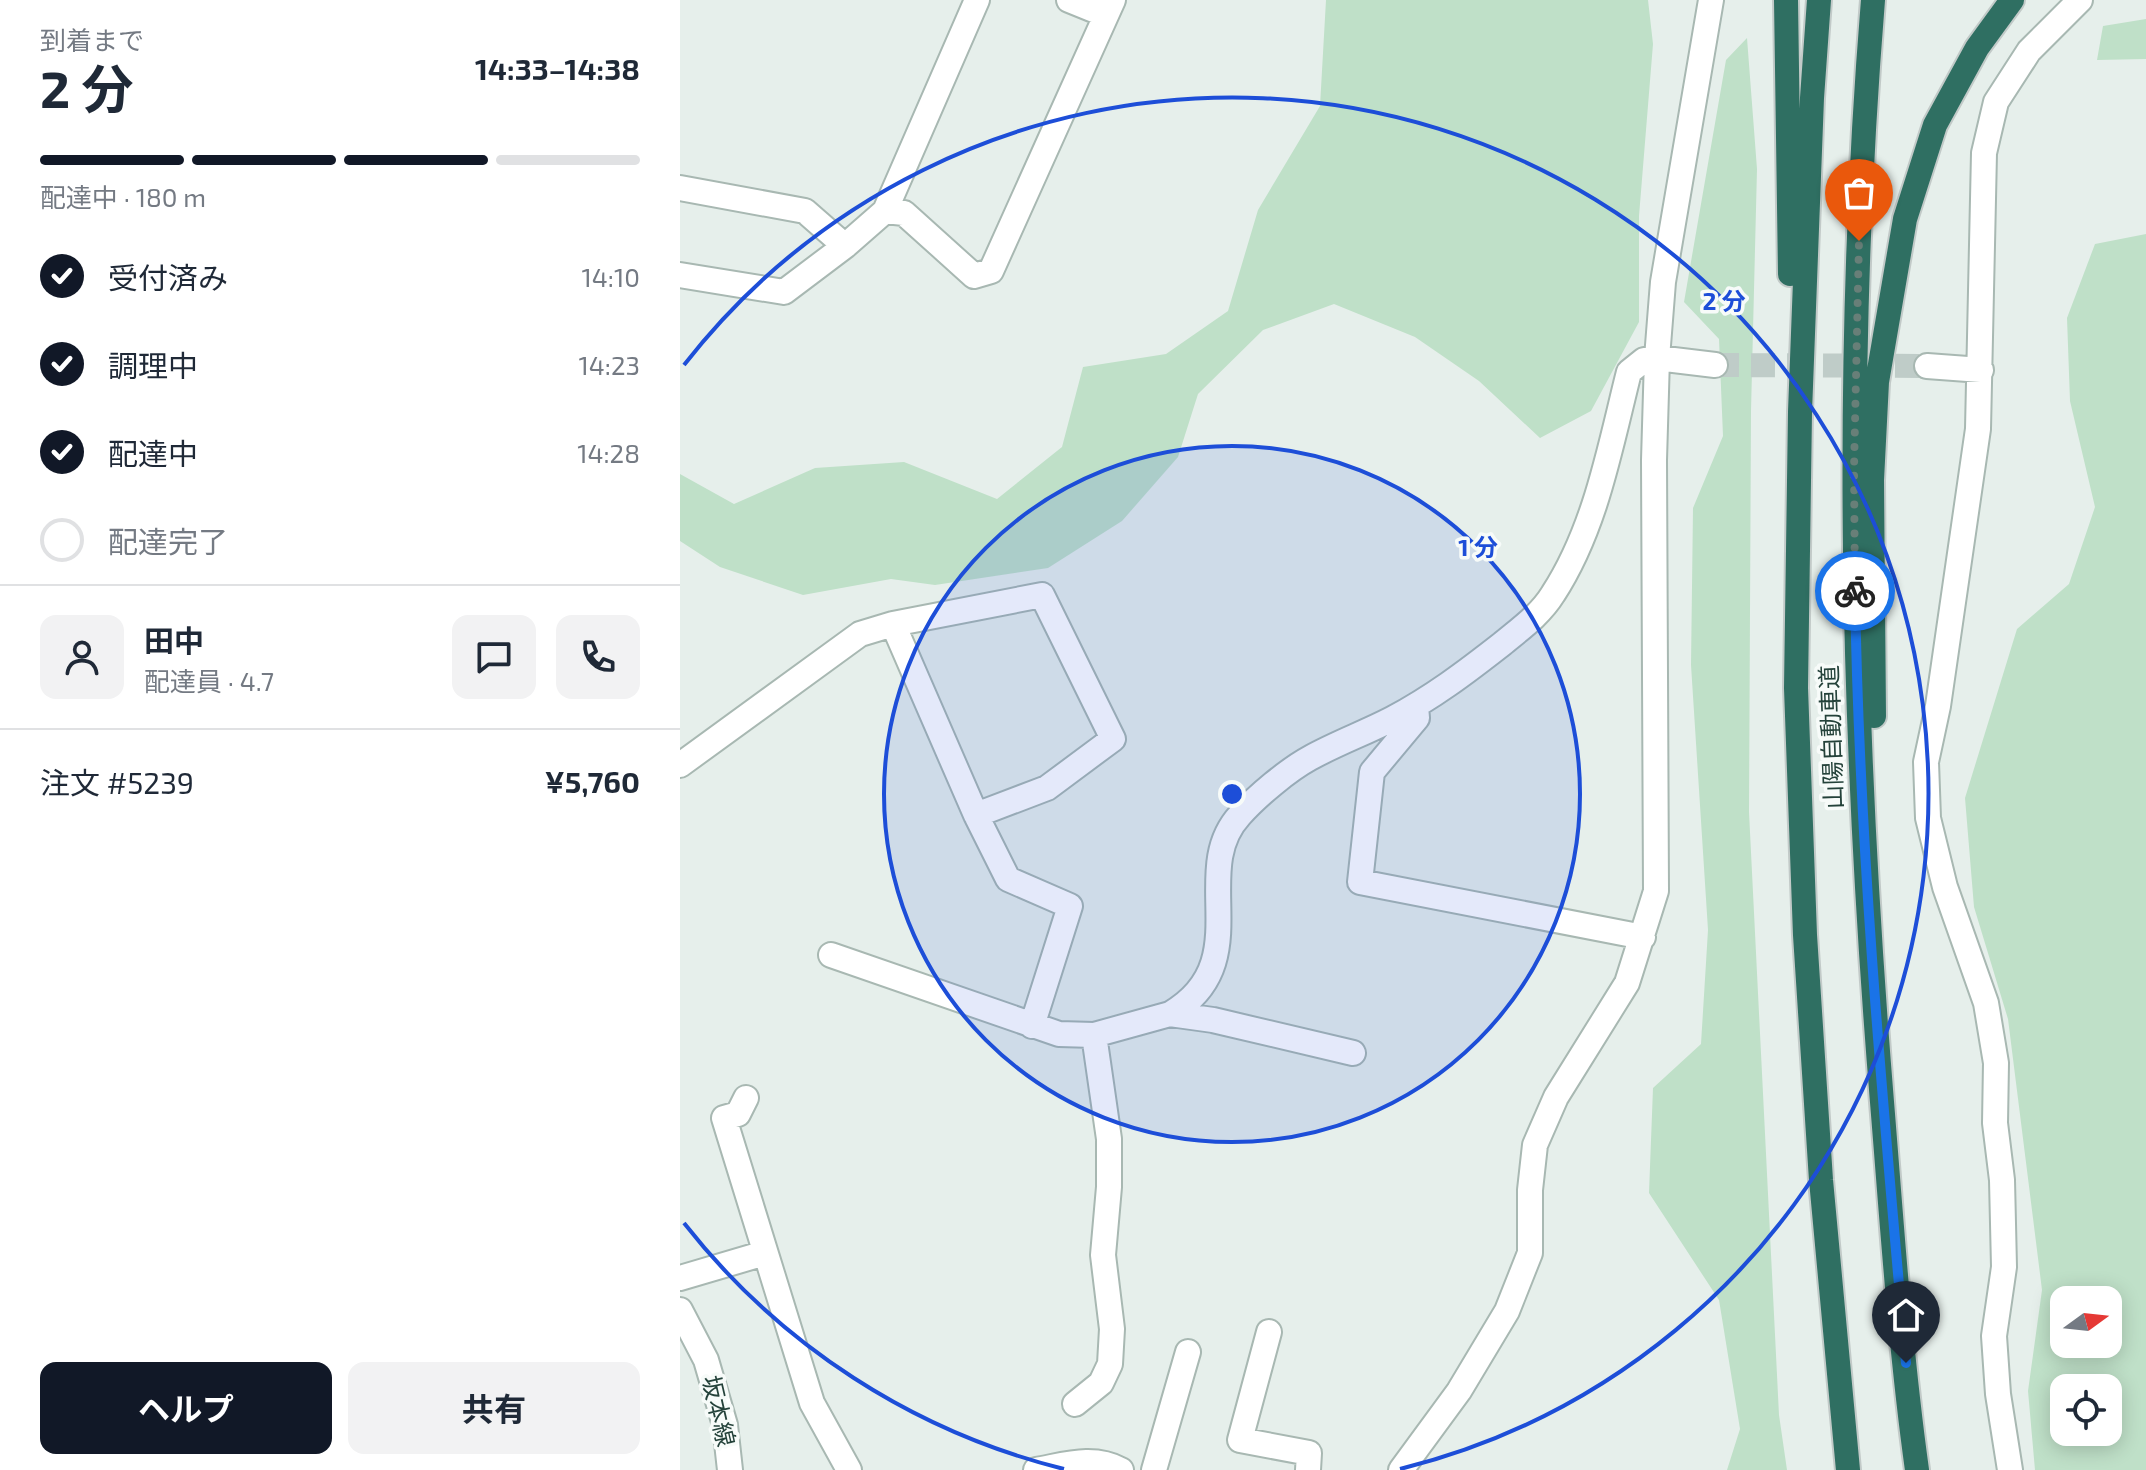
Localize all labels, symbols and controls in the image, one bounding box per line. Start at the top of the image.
text: 到着まで [40,24,144,55]
text: 14:33–14:38 [475,50,640,86]
text: 2 分 [40,56,133,118]
pin [1825,159,1893,241]
icon: bag [1837,171,1881,215]
text: 配達中 · 180 m [40,181,206,212]
icon: check [40,254,84,298]
text: 受付済み [108,259,228,295]
text: 14:10 [581,261,640,292]
text: 2 分 [1702,286,1746,315]
icon: check [40,342,84,386]
text: 調理中 [108,347,198,383]
text: 14:23 [578,349,640,380]
icon: check [40,430,84,474]
text: 配達中 [108,435,198,471]
text: 14:28 [577,437,640,468]
text: 配達完了 [108,523,228,559]
text: 1 分 [1458,532,1498,561]
courier [1815,551,1895,631]
icon: bike [1833,569,1877,613]
button: person [40,615,124,699]
button: chat [452,615,536,699]
button: phone [556,615,640,699]
text: 田中 [144,622,204,658]
text: 配達員 · 4.7 [144,665,274,696]
street label: 山陽自動車道 [1813,665,1848,810]
text: ¥5,760 [545,763,640,799]
text: 注文 #5239 [40,764,194,800]
centre of rings [1218,780,1246,808]
pin [1872,1281,1940,1363]
north arrow [2050,1286,2122,1358]
map controls [2050,1286,2122,1446]
icon: home [1884,1293,1928,1337]
button: ヘルプ [40,1362,332,1454]
button: 共有 [348,1362,640,1454]
street label: 坂本線 [697,1372,742,1449]
button: locate [2050,1374,2122,1446]

